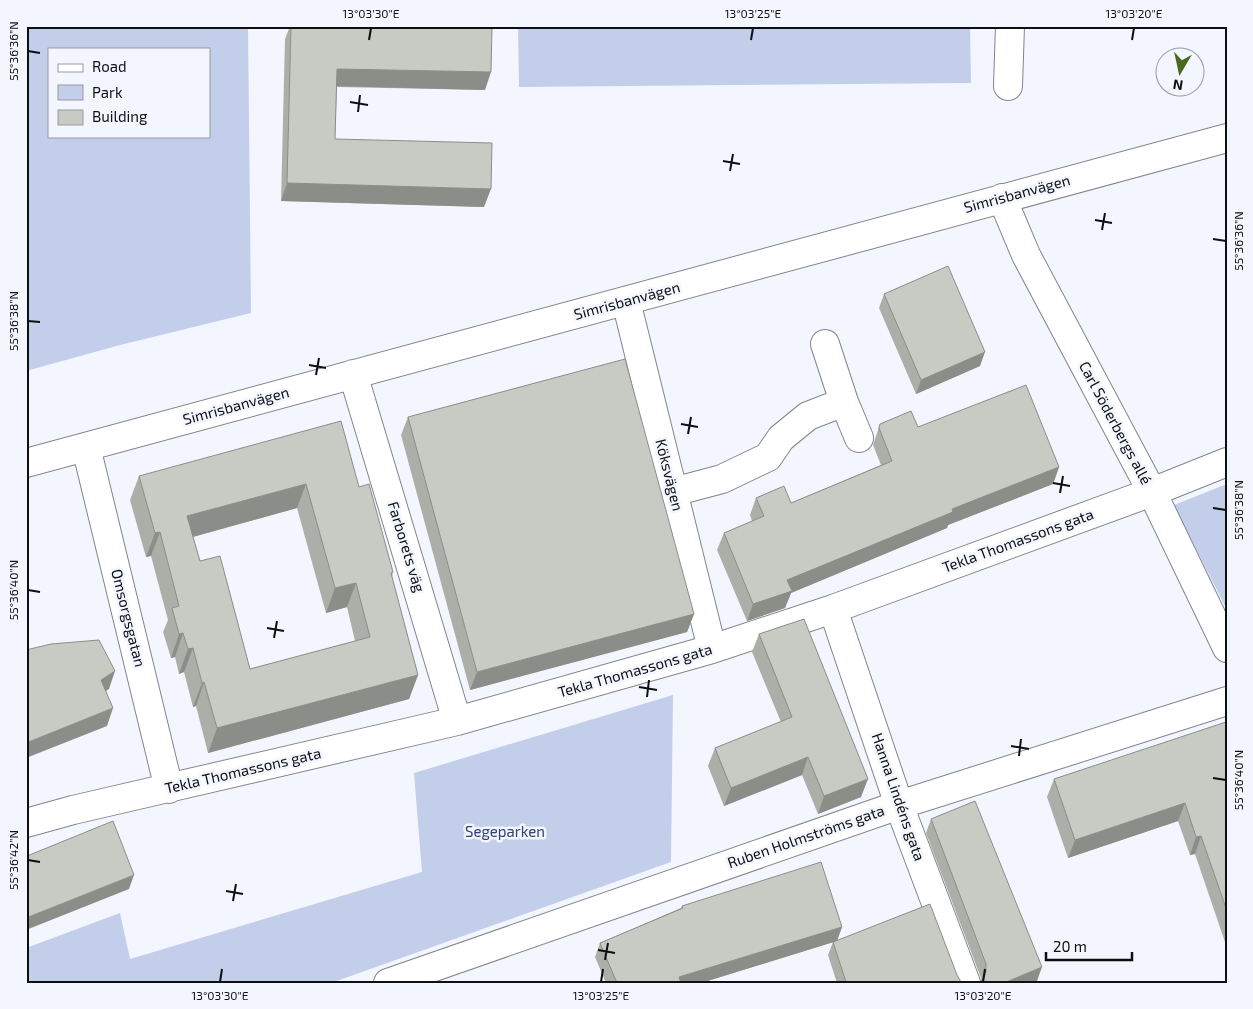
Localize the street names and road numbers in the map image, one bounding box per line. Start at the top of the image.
street label: Simrisbanvägen [962,170,1072,216]
street label: Simrisbanvägen [572,277,682,323]
street label: Carl Söderbergs allé [1076,358,1156,487]
street label: Simrisbanvägen [181,382,291,428]
street label: Köksvägen [652,437,688,513]
street label: Farborets väg [385,499,429,595]
street label: Tekla Thomassons gata [940,504,1096,576]
street label: Omsorgsgatan [108,567,150,669]
street label: Tekla Thomassons gata [556,639,714,701]
street label: Hanna Lindéns gata [869,730,929,863]
street label: Tekla Thomassons gata [163,743,323,797]
street label: Ruben Holmströms gata [725,801,887,871]

